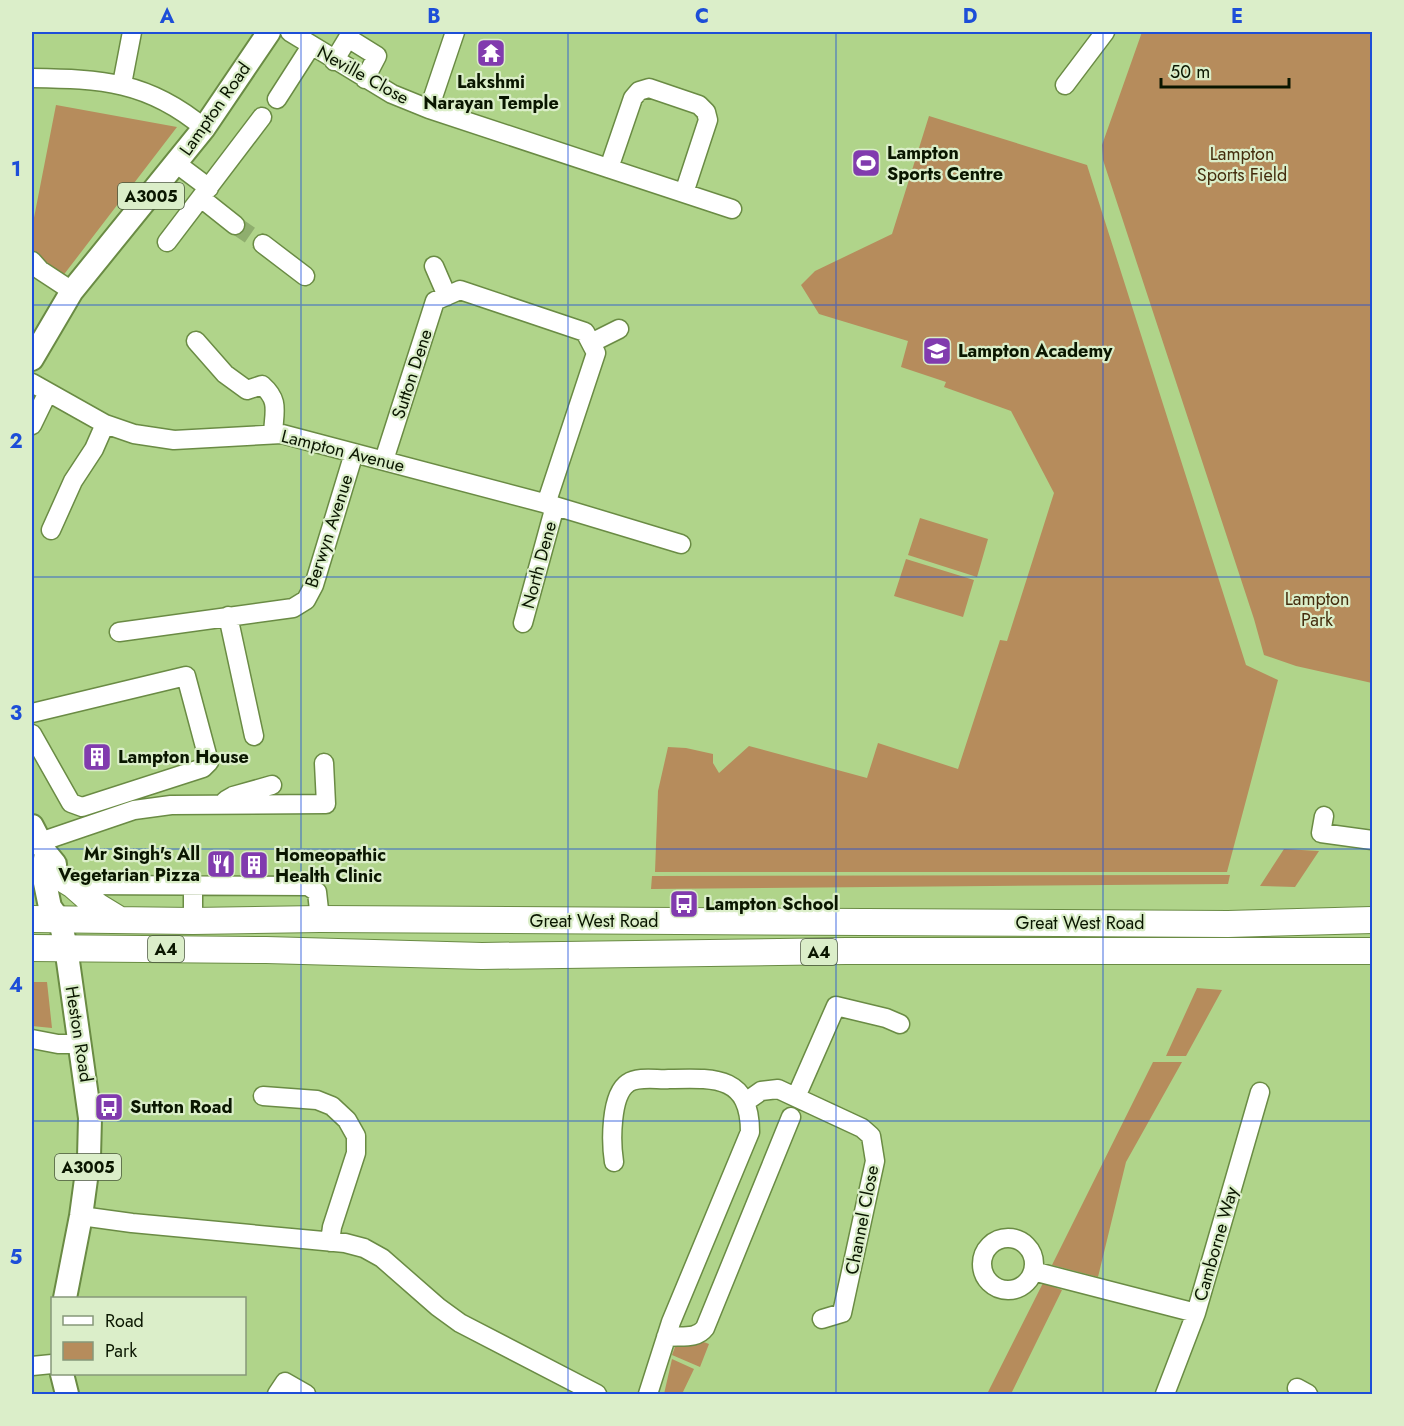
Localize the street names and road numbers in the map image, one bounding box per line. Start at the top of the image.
street label: Neville Close [312,39,414,111]
street label: Lampton Road [173,57,257,161]
road number: A3005 [118,183,184,209]
street label: Sutton Dene [385,326,439,422]
street label: Lampton Avenue [279,423,407,479]
street label: Berwyn Avenue [298,471,360,591]
street label: North Dene [515,518,563,612]
street label: Great West Road [530,908,658,934]
street label: Great West Road [1016,910,1144,936]
road number: A4 [148,936,184,962]
road number: A4 [801,939,837,965]
street label: Heston Road [59,984,99,1084]
road number: A3005 [55,1154,121,1180]
street label: Channel Close [839,1163,885,1277]
street label: Camborne Way [1187,1184,1245,1304]

